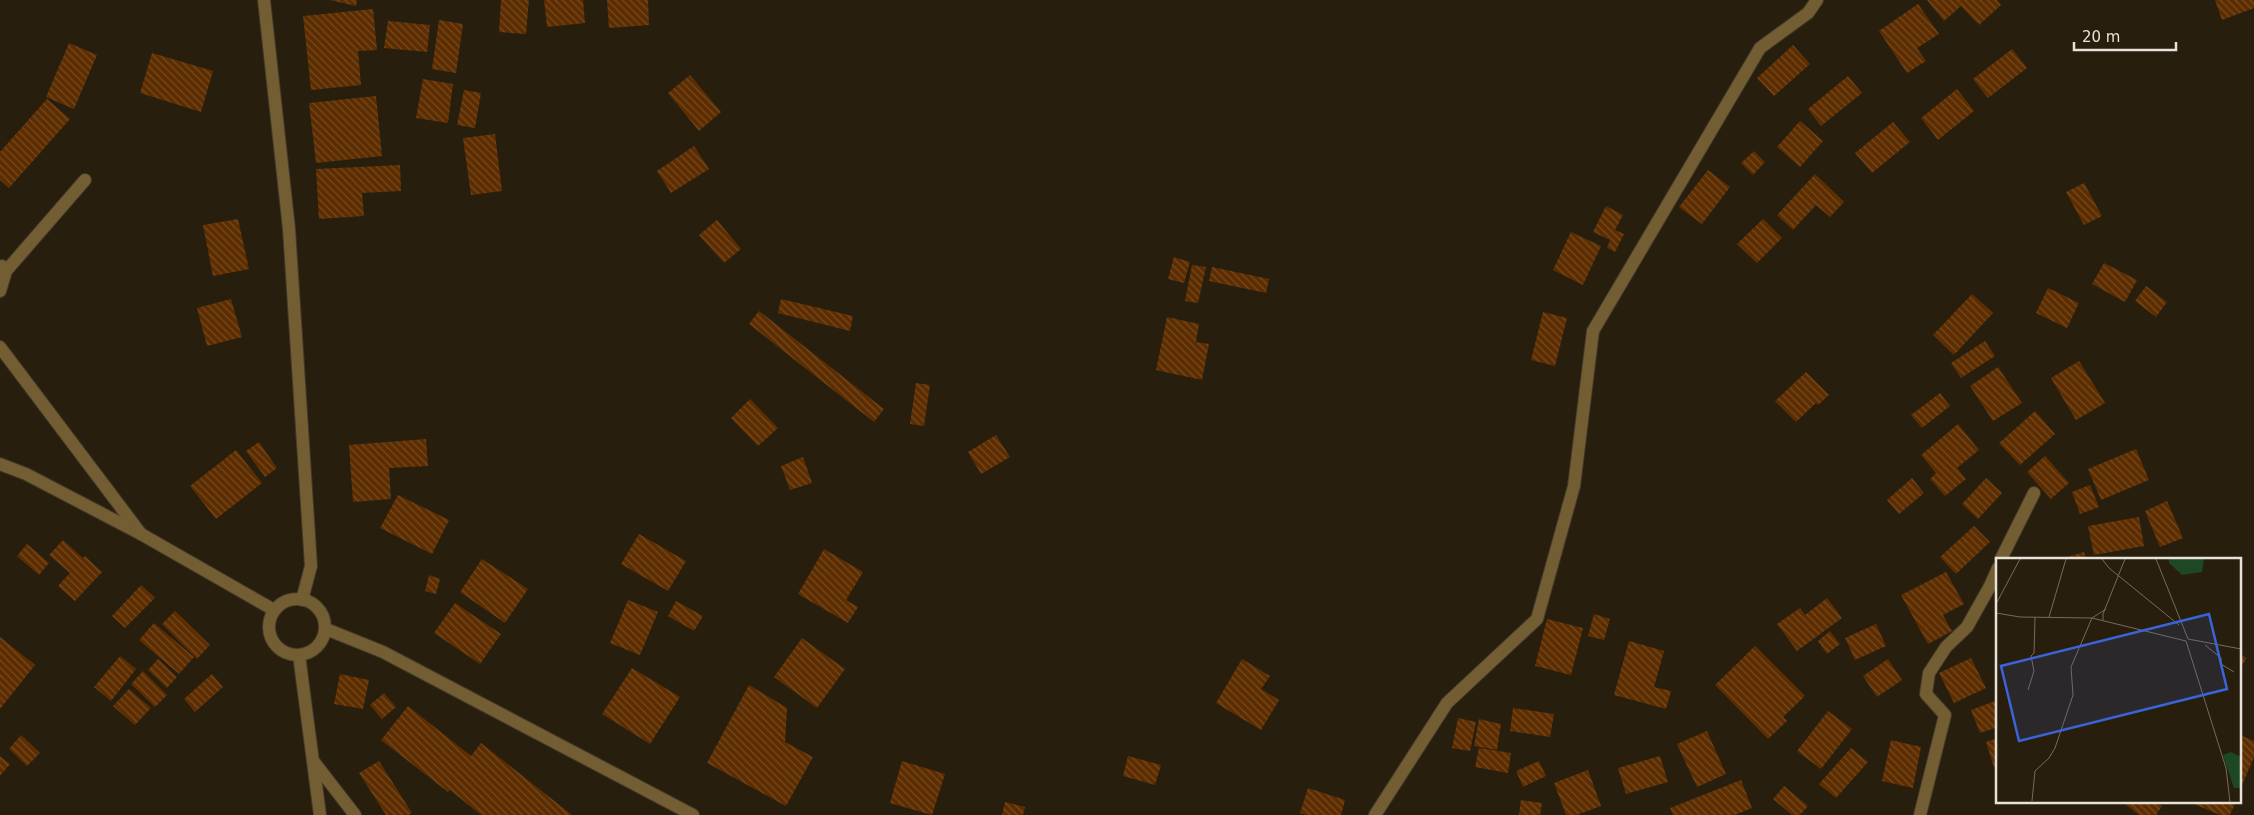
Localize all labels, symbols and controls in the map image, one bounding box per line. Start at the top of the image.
scale bar [2074,20,2176,52]
text: 20 m [2082,28,2120,46]
inset map [1996,558,2242,802]

